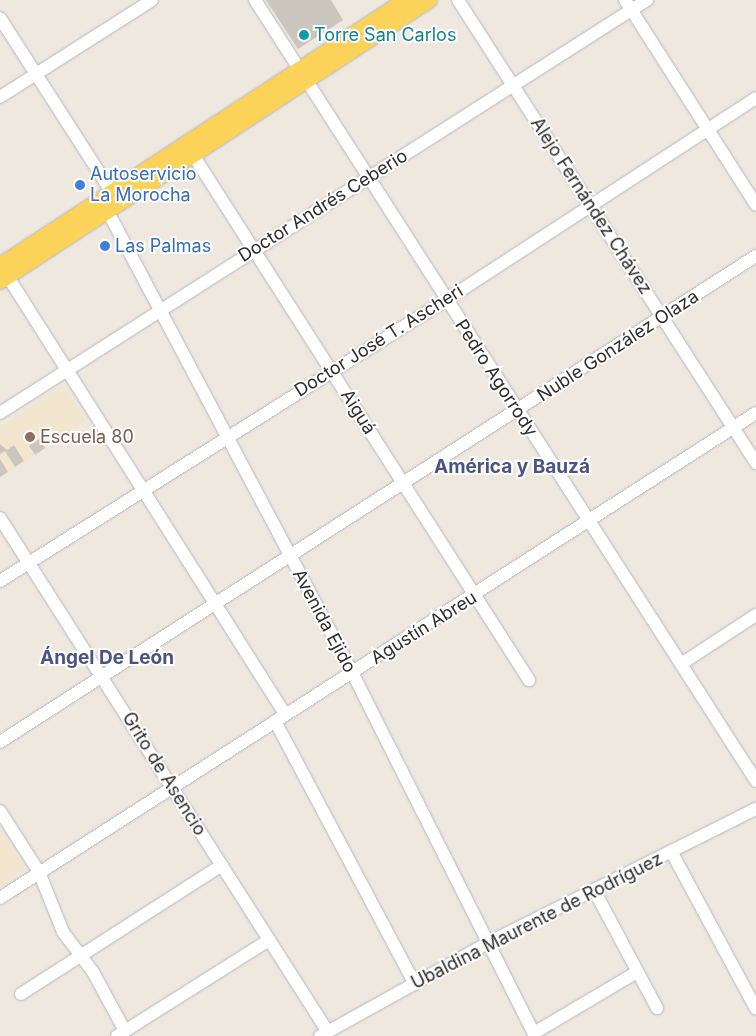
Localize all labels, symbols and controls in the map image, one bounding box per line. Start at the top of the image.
place label: Torre San Carlos [314,24,456,46]
marker: Torre San Carlos [298,29,310,41]
street label: Alejo Fernández Chávez [526,114,656,298]
street label: Doctor Andrés Ceberio [234,145,412,267]
place label: Autoservicio La Morocha [90,164,197,206]
marker: Autoservicio La Morocha [74,179,86,191]
place label: Las Palmas [115,235,211,257]
marker: Las Palmas [99,240,111,252]
street label: Doctor José T. Ascheri [291,280,467,402]
street label: Nuble González Olaza [533,286,703,406]
street label: Pedro Agorrody [450,315,542,441]
street label: Aiguá [336,386,380,438]
place label: Escuela 80 [40,426,134,448]
marker: Escuela 80 [24,431,36,443]
district label: América y Bauzá [434,456,590,478]
street label: Avenida Ejido [288,566,360,676]
street label: Agustín Abreu [367,587,481,669]
district label: Ángel De León [40,647,174,669]
street label: Grito de Asencio [117,708,211,840]
street label: Ubaldina Maurente de Rodríguez [408,848,666,994]

